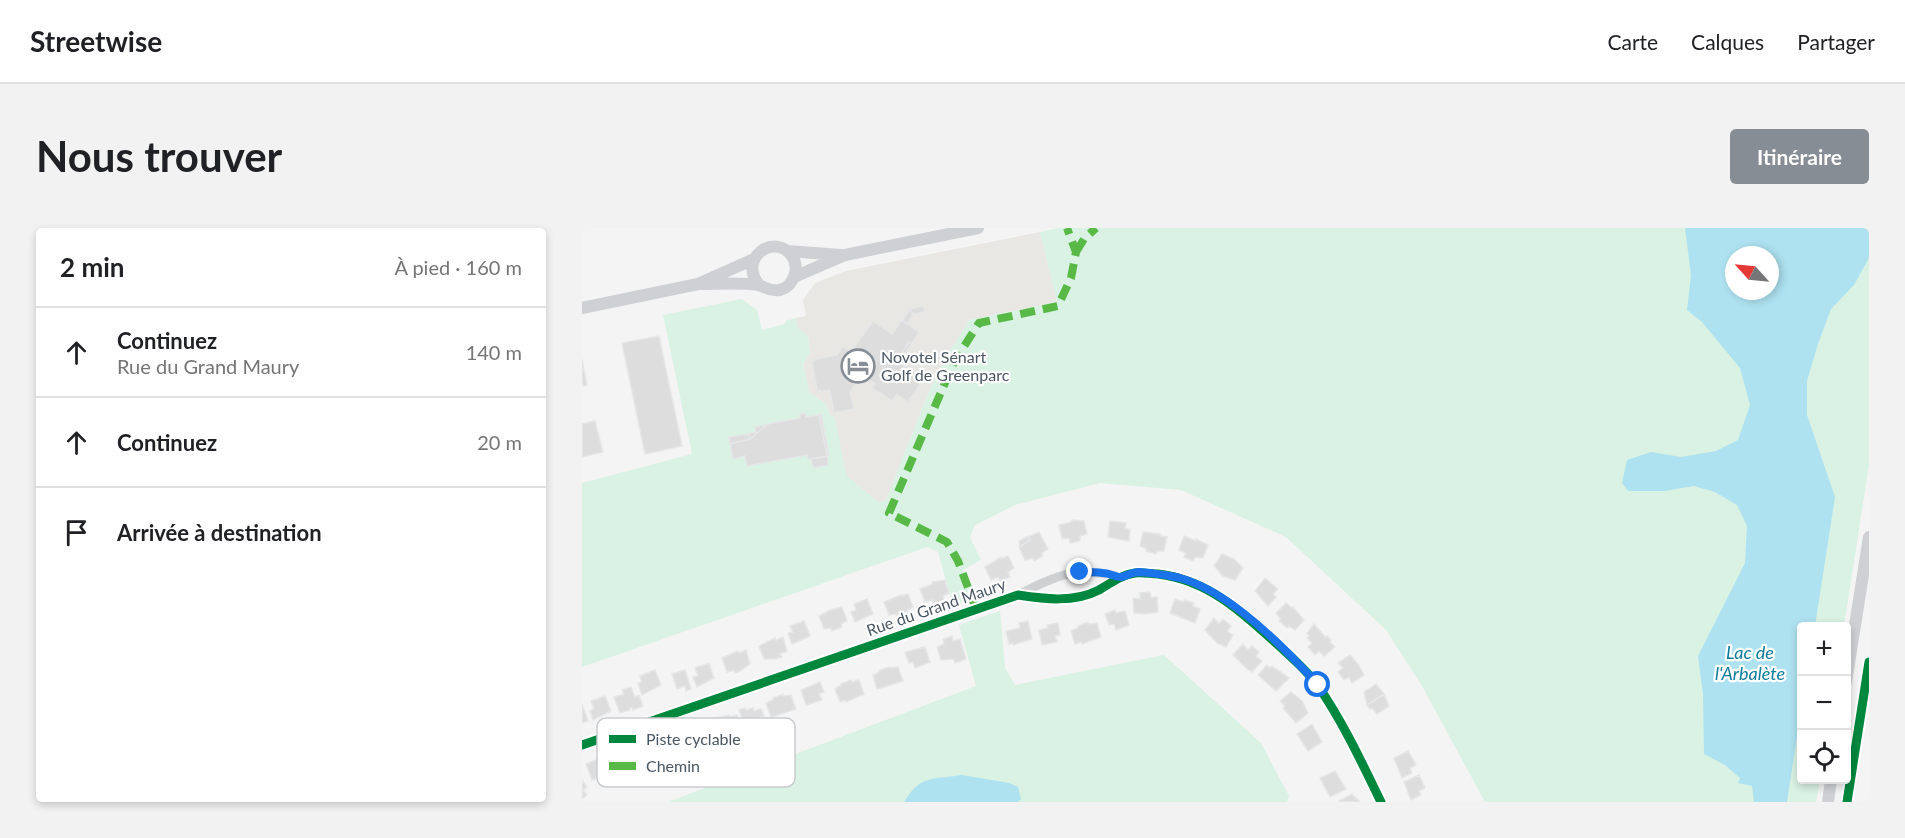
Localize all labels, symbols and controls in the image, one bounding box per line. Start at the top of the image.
text: Streetwise [30,24,162,58]
text: Carte [1607,29,1658,54]
text: Calques [1691,29,1764,54]
text: Partager [1797,29,1875,54]
button: Itinéraire [1730,129,1869,184]
text: Nous trouver [36,131,282,181]
north arrow [1725,246,1779,300]
text: 2 min [60,251,124,283]
text: À pied · 160 m [394,255,522,279]
text: Continuez [117,327,217,354]
icon: ahead [60,336,93,369]
text: 140 m [466,340,522,364]
place label: Novotel Sénart Golf de Greenparc [881,347,1010,384]
hotel icon: Novotel Sénart Golf de Greenparc [840,348,876,384]
text: Rue du Grand Maury [117,354,299,378]
icon: ahead [60,426,93,459]
text: Continuez [117,429,217,456]
text: 20 m [477,430,522,454]
icon: arrive [60,516,93,549]
text: Arrivée à destination [117,519,322,546]
route end [1066,558,1092,584]
street label: Rue du Grand Maury [864,574,1009,639]
map controls [1797,622,1851,784]
button: + [1797,622,1851,676]
water label: Lac de l'Arbalète [1715,641,1785,684]
route start [1304,671,1330,697]
button: − [1797,676,1851,730]
legend [597,718,795,787]
text: Piste cyclable [646,729,741,748]
button: locate [1797,730,1851,784]
text: Chemin [646,756,700,775]

